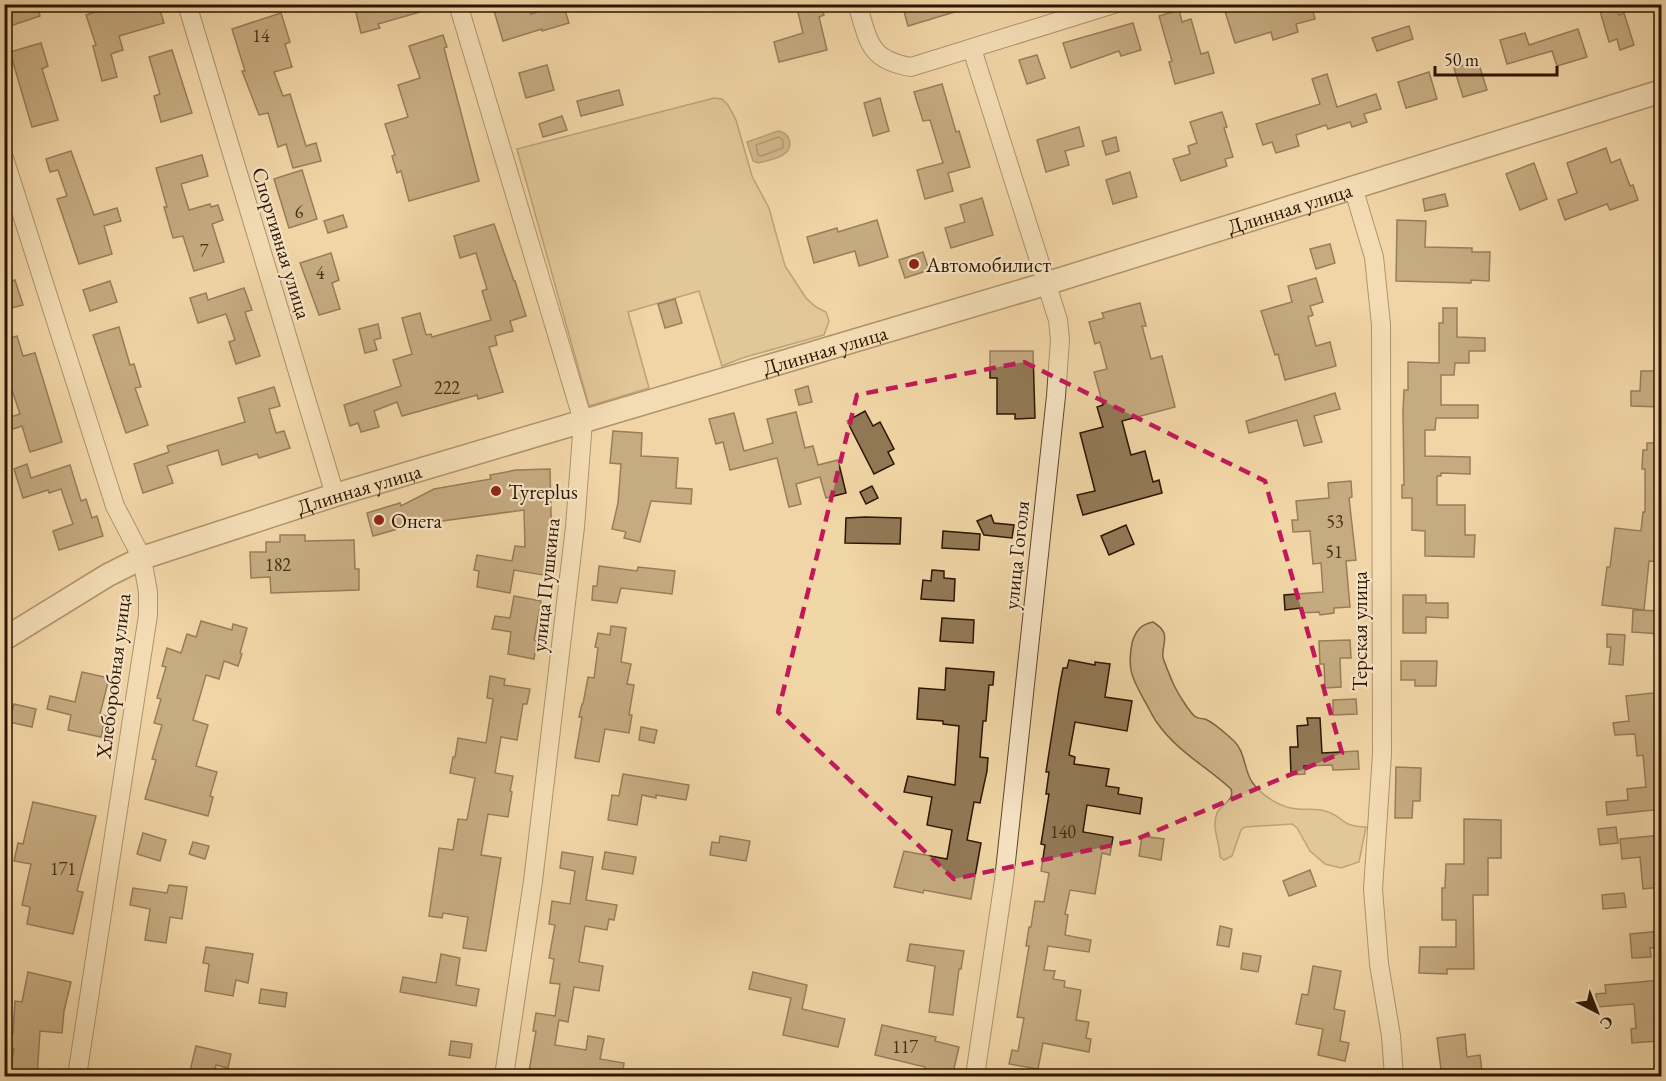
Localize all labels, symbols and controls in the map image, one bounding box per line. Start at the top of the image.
house number: 14 [252,24,270,47]
scale bar [1435,39,1556,77]
text: 50 m [1444,48,1479,71]
street label: Спортивная улица [246,164,318,323]
street label: Длинная улица [1224,175,1356,240]
house number: 6 [295,200,304,223]
house number: 7 [200,239,209,262]
place label: Автомобилист [925,251,1052,278]
marker: Автомобилист [907,257,921,271]
house number: 4 [316,261,325,284]
street label: Длинная улица [759,318,891,381]
house number: 222 [434,376,460,399]
street label: Длинная улица [293,456,425,520]
place label: Tyreplus [508,478,578,505]
marker: Tyreplus [489,484,503,498]
street label: улица Гоголя [997,499,1035,611]
place label: Онега [391,507,443,534]
house number: 53 [1326,510,1344,533]
marker: Онега [372,513,386,527]
street label: улица Пушкина [525,516,566,653]
house number: 51 [1325,540,1343,563]
house number: 182 [265,553,291,576]
street label: Терская улица [1346,570,1373,691]
street label: Хлеборобная улица [89,591,137,761]
house number: 140 [1050,820,1076,843]
house number: 171 [50,857,76,880]
north arrow [1567,982,1627,1042]
text: С [1595,1011,1618,1034]
house number: 117 [892,1035,918,1058]

